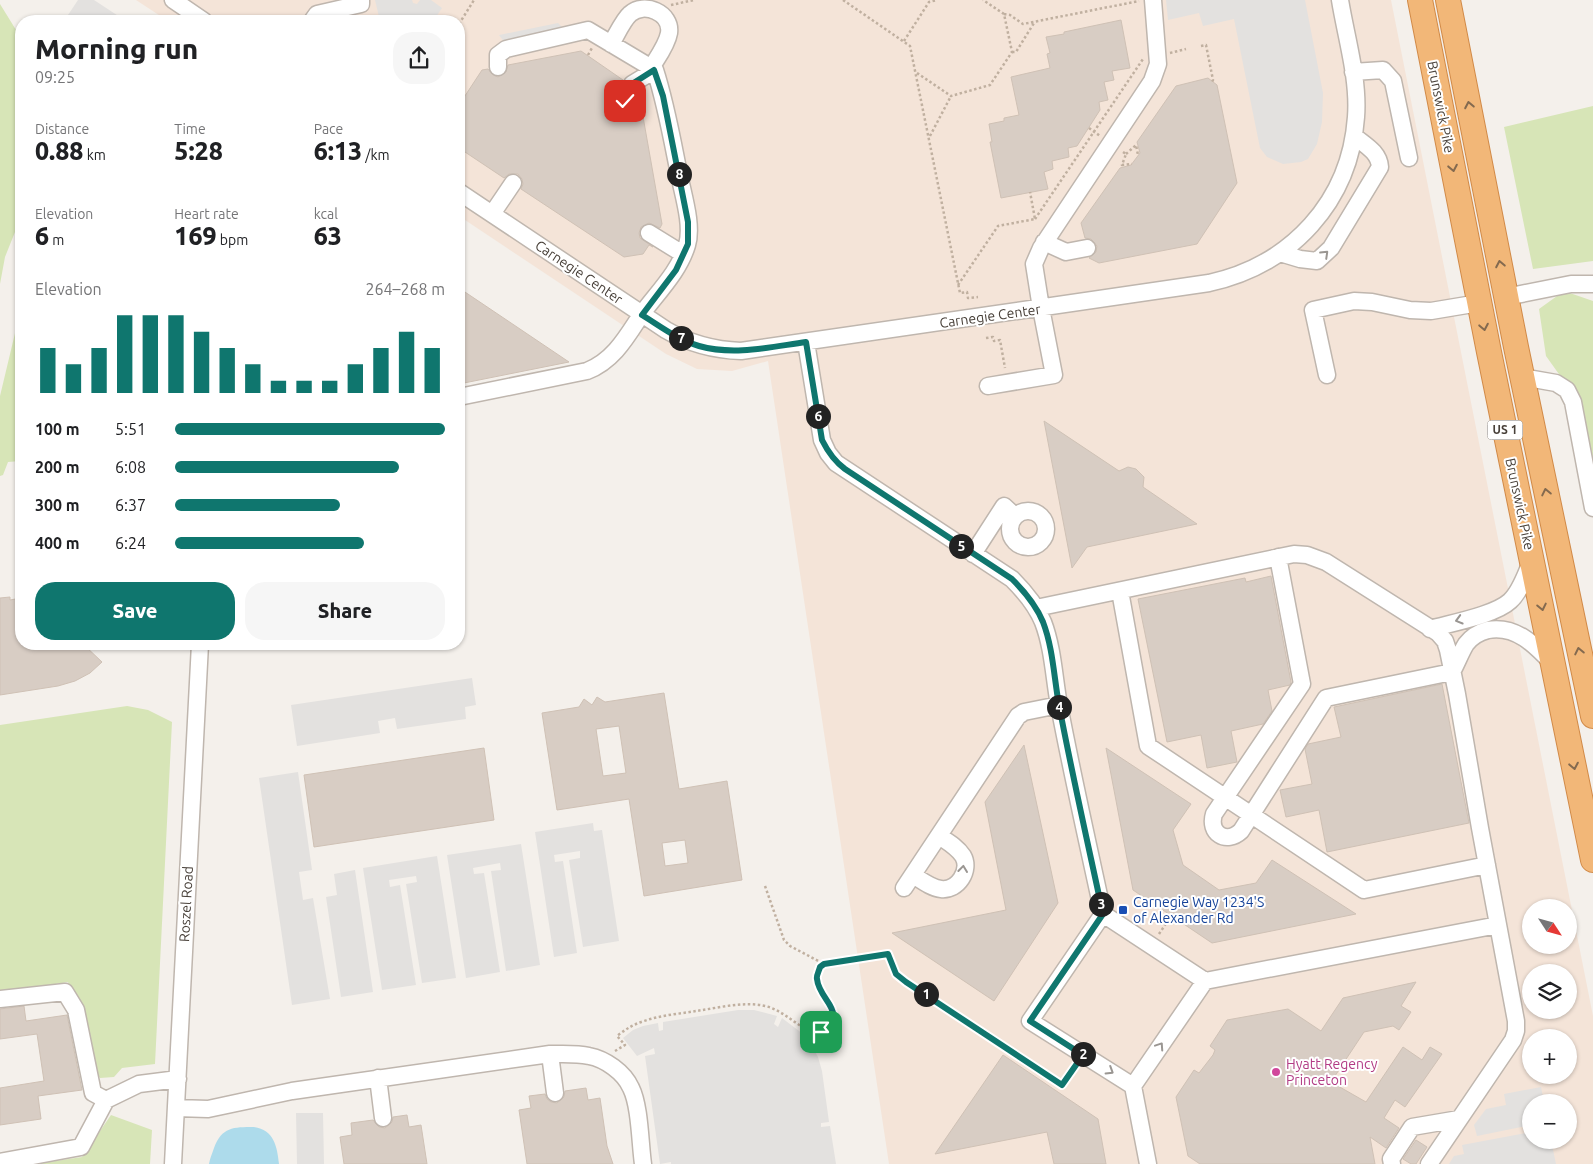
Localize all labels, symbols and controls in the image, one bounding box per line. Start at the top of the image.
button: share [393,32,445,84]
text: Morning run [35,33,198,64]
street label: Brunswick Pike [1424,60,1458,154]
text: 09:25 [35,68,75,86]
pin [604,80,646,122]
icon: check [611,87,639,115]
one-way arrow [1464,100,1474,109]
text: Distance [35,121,89,137]
text: Time [174,121,206,137]
text: Pace [314,121,343,137]
text: 0.88 [35,137,83,165]
text: 5:28 [174,137,223,165]
text: 6:13 [314,137,362,165]
text: km [83,147,106,163]
text: /km [362,147,390,163]
pin: 8 [666,162,692,186]
one-way arrow [1447,164,1457,172]
text: 8 [676,166,683,182]
text: Elevation [35,206,93,222]
text: Heart rate [174,206,239,222]
text: kcal [314,206,338,222]
text: 6 [35,222,49,250]
text: 169 [174,222,217,250]
text: 63 [314,222,342,250]
text: m [49,232,64,248]
text: bpm [217,232,248,248]
street label: Carnegie Center [532,237,626,308]
one-way arrow [1319,251,1328,260]
one-way arrow [1495,260,1506,268]
text: Elevation [35,280,102,298]
text: 264–268 m [365,280,445,298]
street label: Carnegie Center [938,301,1042,331]
one-way arrow [1478,323,1489,332]
pin: 7 [668,326,694,350]
text: 7 [678,330,685,346]
pin: 6 [806,404,830,428]
text: 6 [815,408,822,424]
text: 100 m [35,420,80,438]
text: 5:51 [115,420,146,438]
road number: US 1 [1488,420,1522,440]
street label: Brunswick Pike [1502,457,1538,551]
text: 200 m [35,458,80,476]
text: 6:08 [115,458,146,476]
one-way arrow [1542,487,1552,496]
text: 300 m [35,496,80,514]
text: 6:37 [115,496,146,514]
text: 400 m [35,534,80,552]
text: 6:24 [115,534,146,552]
pin: 5 [948,534,974,558]
text: 5 [958,538,965,554]
button: Save [35,582,235,640]
button: Share [245,582,445,640]
one-way arrow [1536,602,1547,611]
one-way arrow [1455,615,1464,625]
one-way arrow [1575,646,1585,655]
pin: 4 [1046,694,1072,720]
text: 4 [1056,699,1063,715]
one-way arrow [1569,761,1579,770]
one-way arrow [957,864,968,872]
street label: Roszel Road [176,866,196,942]
pin: 3 [1088,892,1114,916]
place label: Carnegie Way 1234'S of Alexander Rd [1133,894,1264,926]
text: 3 [1098,896,1105,912]
north arrow [1522,899,1578,954]
map controls [1522,899,1577,1149]
marker: Carnegie Way 1234'S of Alexander Rd [1117,904,1129,916]
button: layers [1522,964,1577,1019]
pin: 1 [914,982,938,1006]
text: 1 [923,986,930,1002]
pin [800,1011,842,1053]
icon: arrive [807,1018,835,1046]
button: + [1522,1029,1577,1084]
pin: 2 [1070,1042,1096,1066]
one-way arrow [1154,1042,1164,1051]
text: 2 [1080,1046,1087,1062]
place label: Hyatt Regency Princeton [1286,1056,1378,1088]
one-way arrow [1104,1065,1113,1075]
marker: Hyatt Regency Princeton [1270,1066,1282,1078]
button: − [1522,1094,1577,1149]

